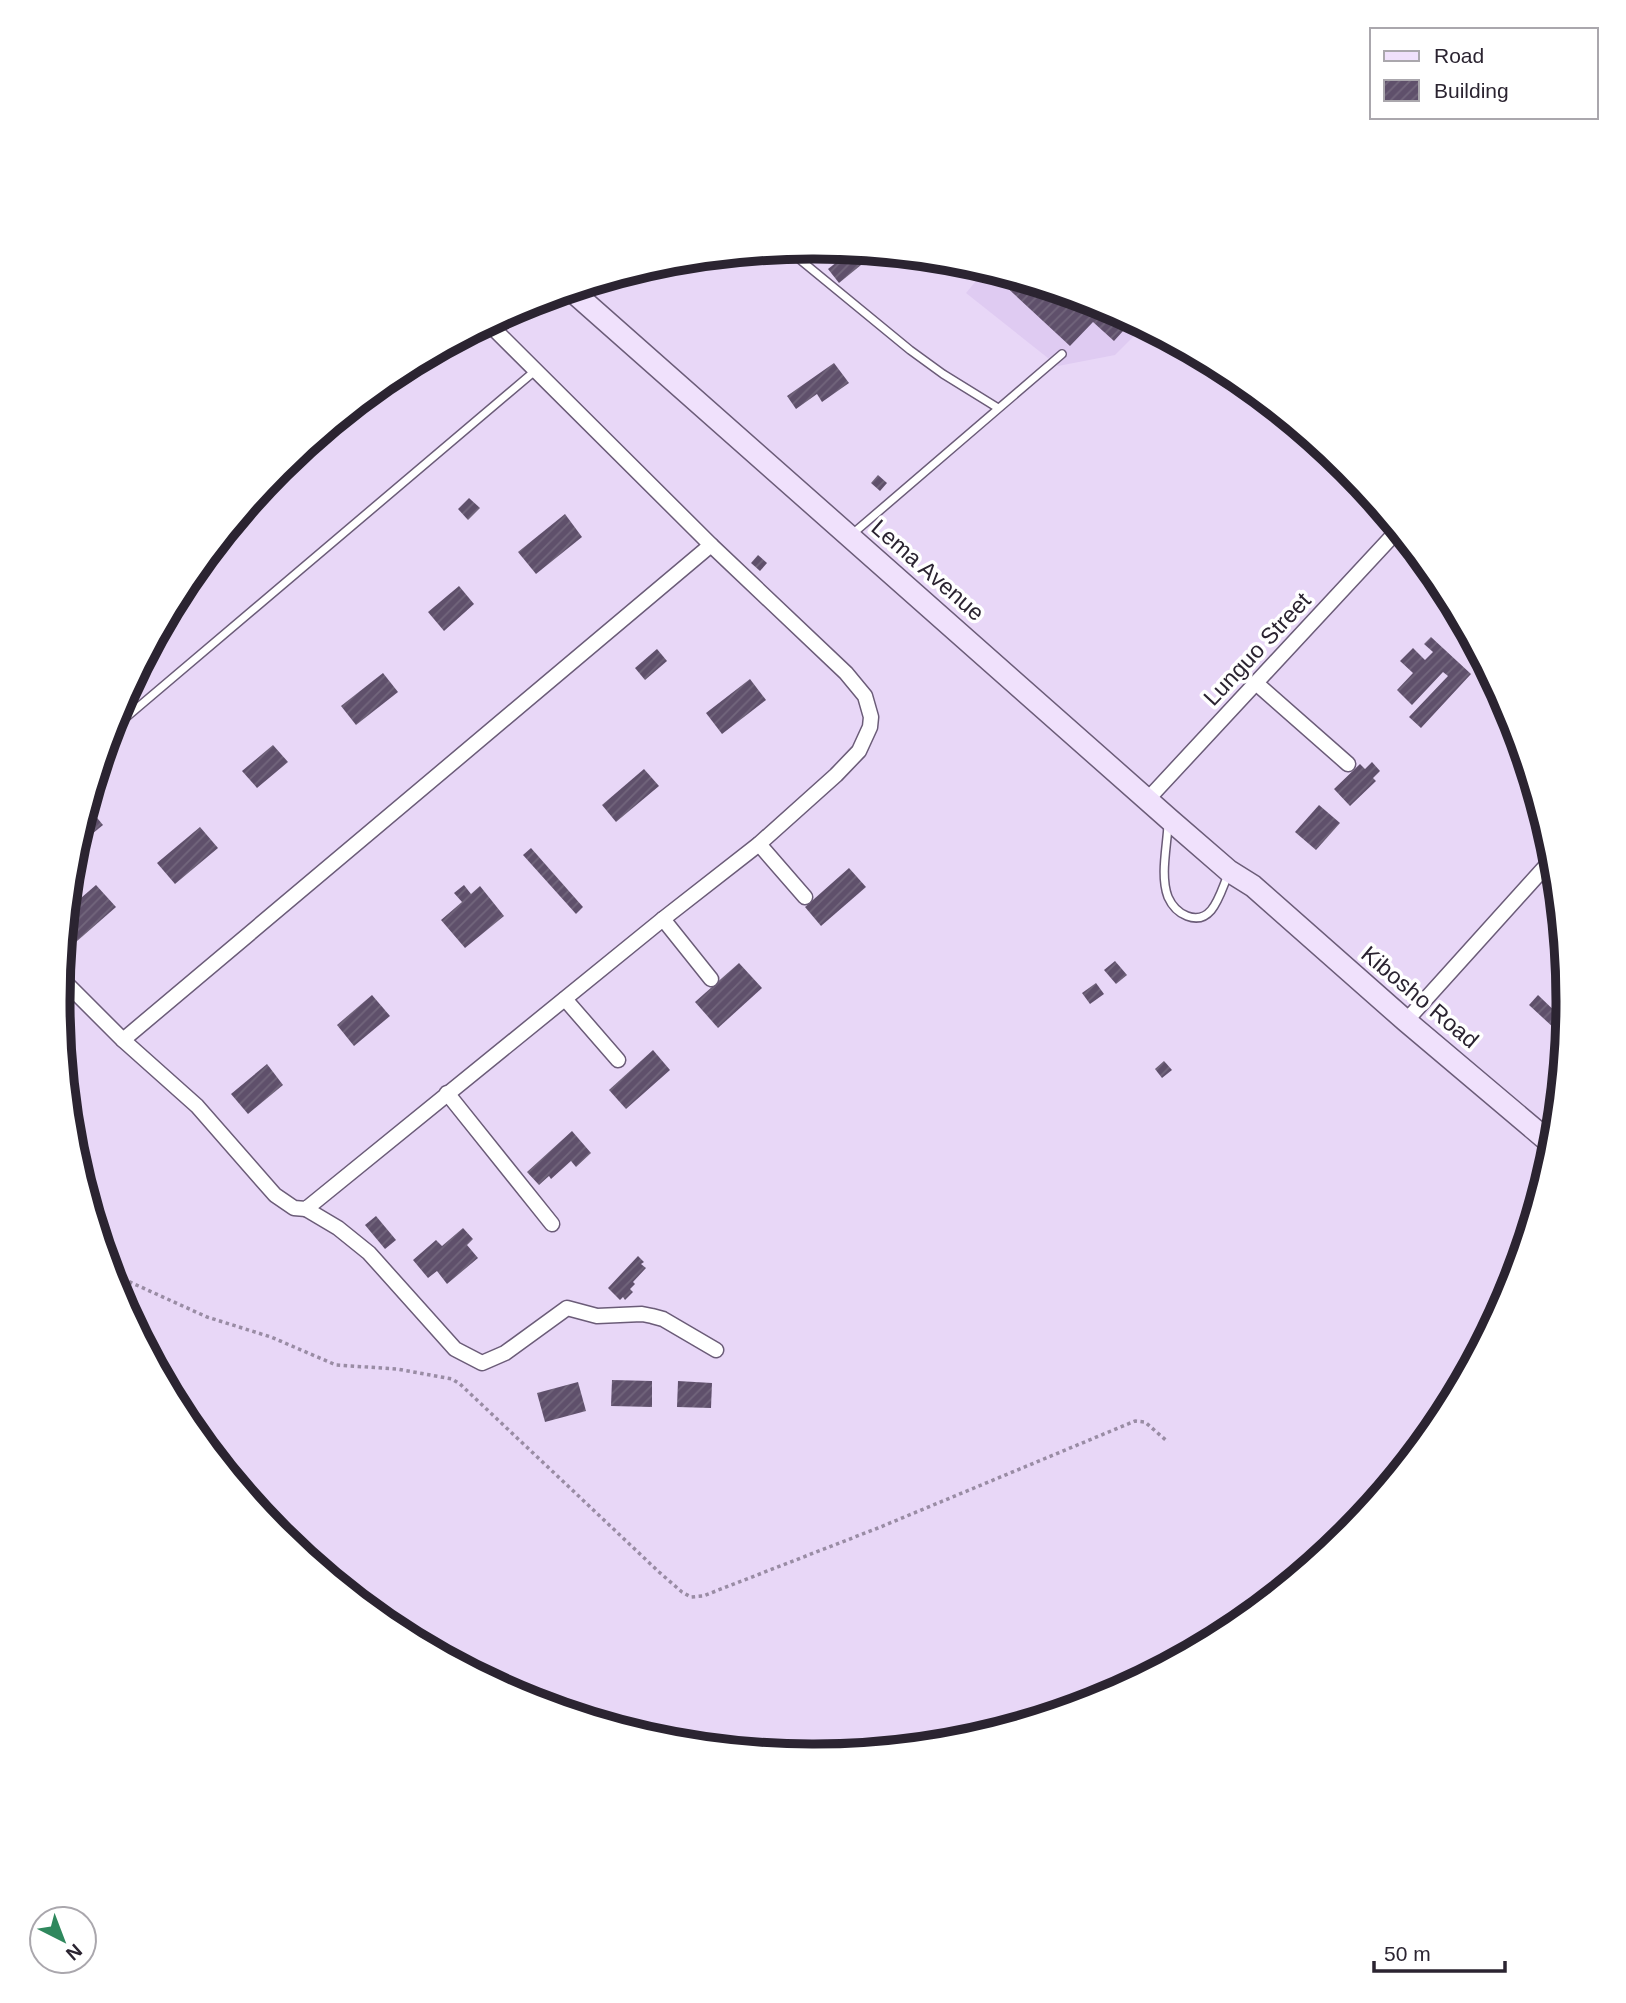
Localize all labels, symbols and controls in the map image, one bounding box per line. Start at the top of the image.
legend [1370,28,1598,119]
text: Road [1434,44,1484,67]
text: Building [1434,79,1509,102]
street label: Lema Avenue [867,514,989,626]
street label: Lunguo Street [1198,587,1316,711]
street label: Kibosho Road [1356,941,1484,1053]
north arrow [28,1905,98,1975]
scale bar [1374,1930,1505,1974]
text: N [62,1940,86,1965]
text: 50 m [1384,1942,1431,1965]

